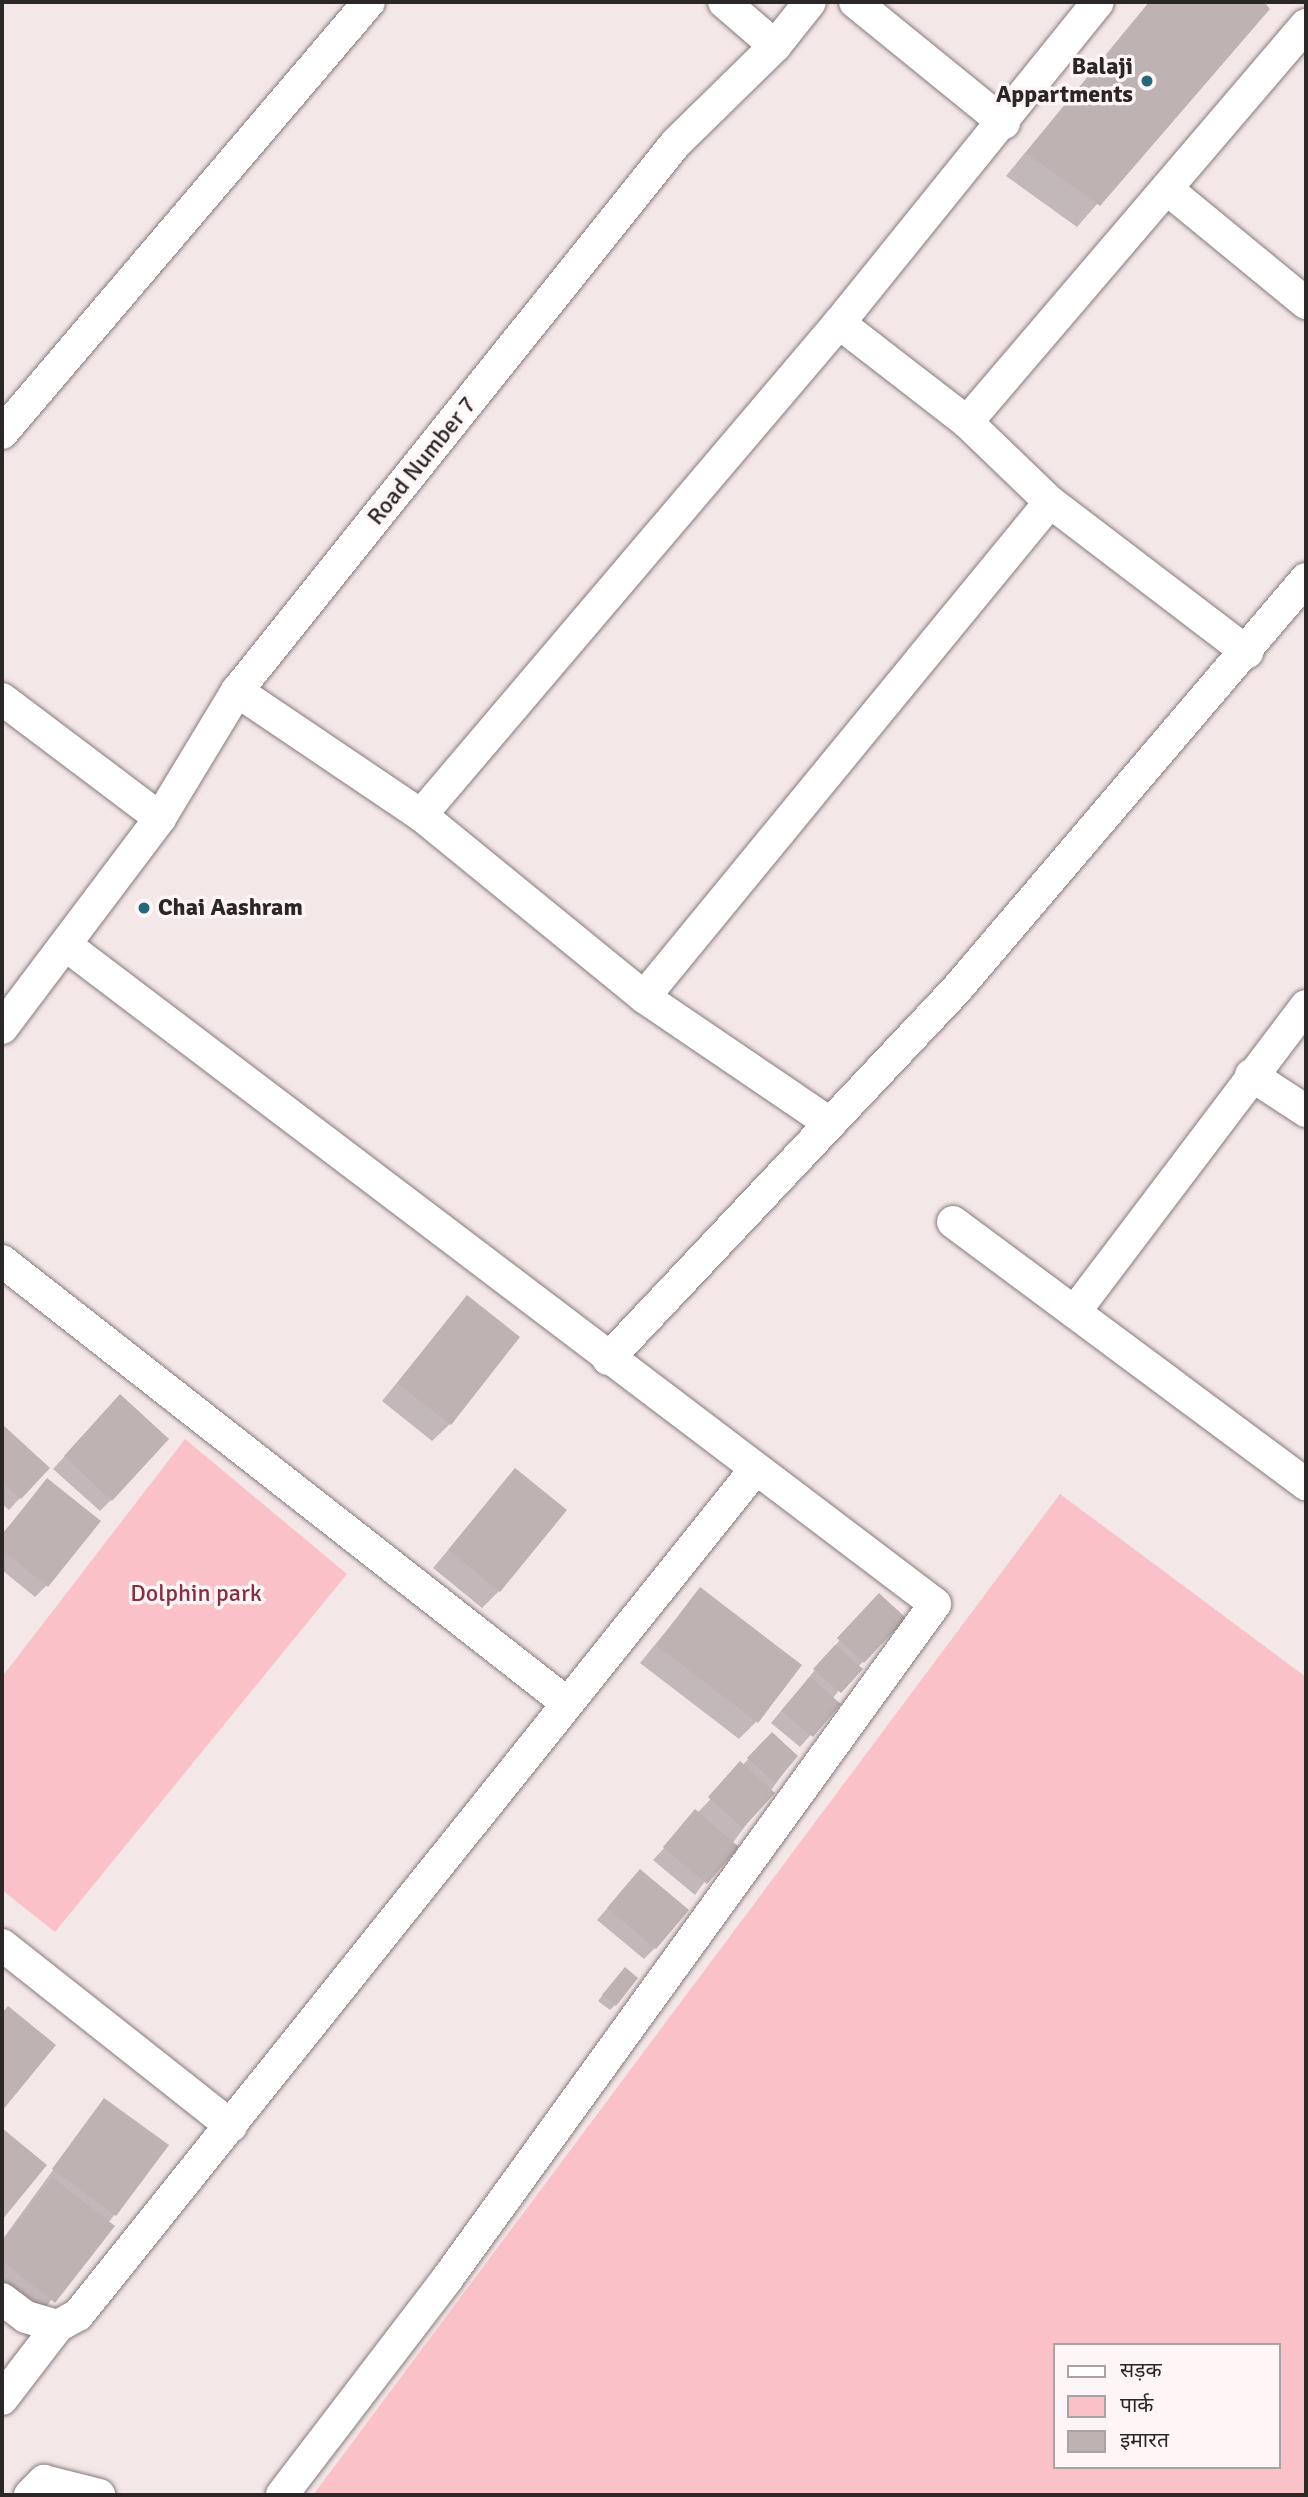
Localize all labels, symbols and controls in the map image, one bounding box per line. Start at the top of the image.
place label: Balaji Appartments [996,53,1133,109]
marker: Balaji Appartments [1139,73,1155,89]
street label: Road Number 7 [361,391,483,531]
place label: Chai Aashram [158,894,303,922]
marker: Chai Aashram [136,900,152,916]
park label: Dolphin park [130,1580,262,1608]
legend [1052,2343,1280,2469]
text: सड़क [1120,2357,1162,2383]
text: पार्क [1120,2392,1154,2418]
text: इमारत [1120,2427,1169,2453]

